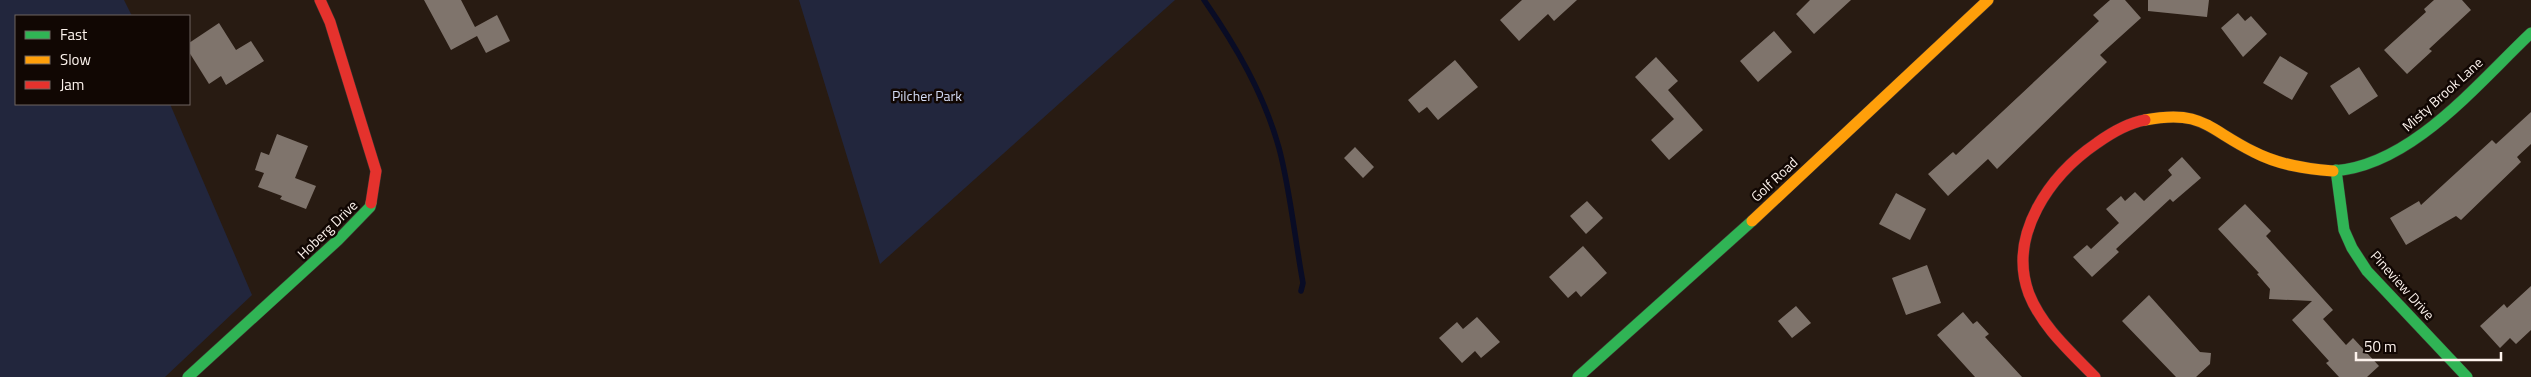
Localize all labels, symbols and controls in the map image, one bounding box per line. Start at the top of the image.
legend [15,15,190,105]
text: Fast [60,23,88,46]
text: Slow [60,48,91,71]
street label: Misty Brook Lane [2397,52,2487,136]
text: Jam [60,73,84,96]
park label: Pilcher Park [892,85,962,106]
street label: Golf Road [1746,152,1802,206]
street label: Hoberg Drive [292,195,362,263]
street label: Pineview Drive [2366,246,2440,324]
scale bar [2356,330,2501,362]
text: 50 m [2364,335,2397,358]

